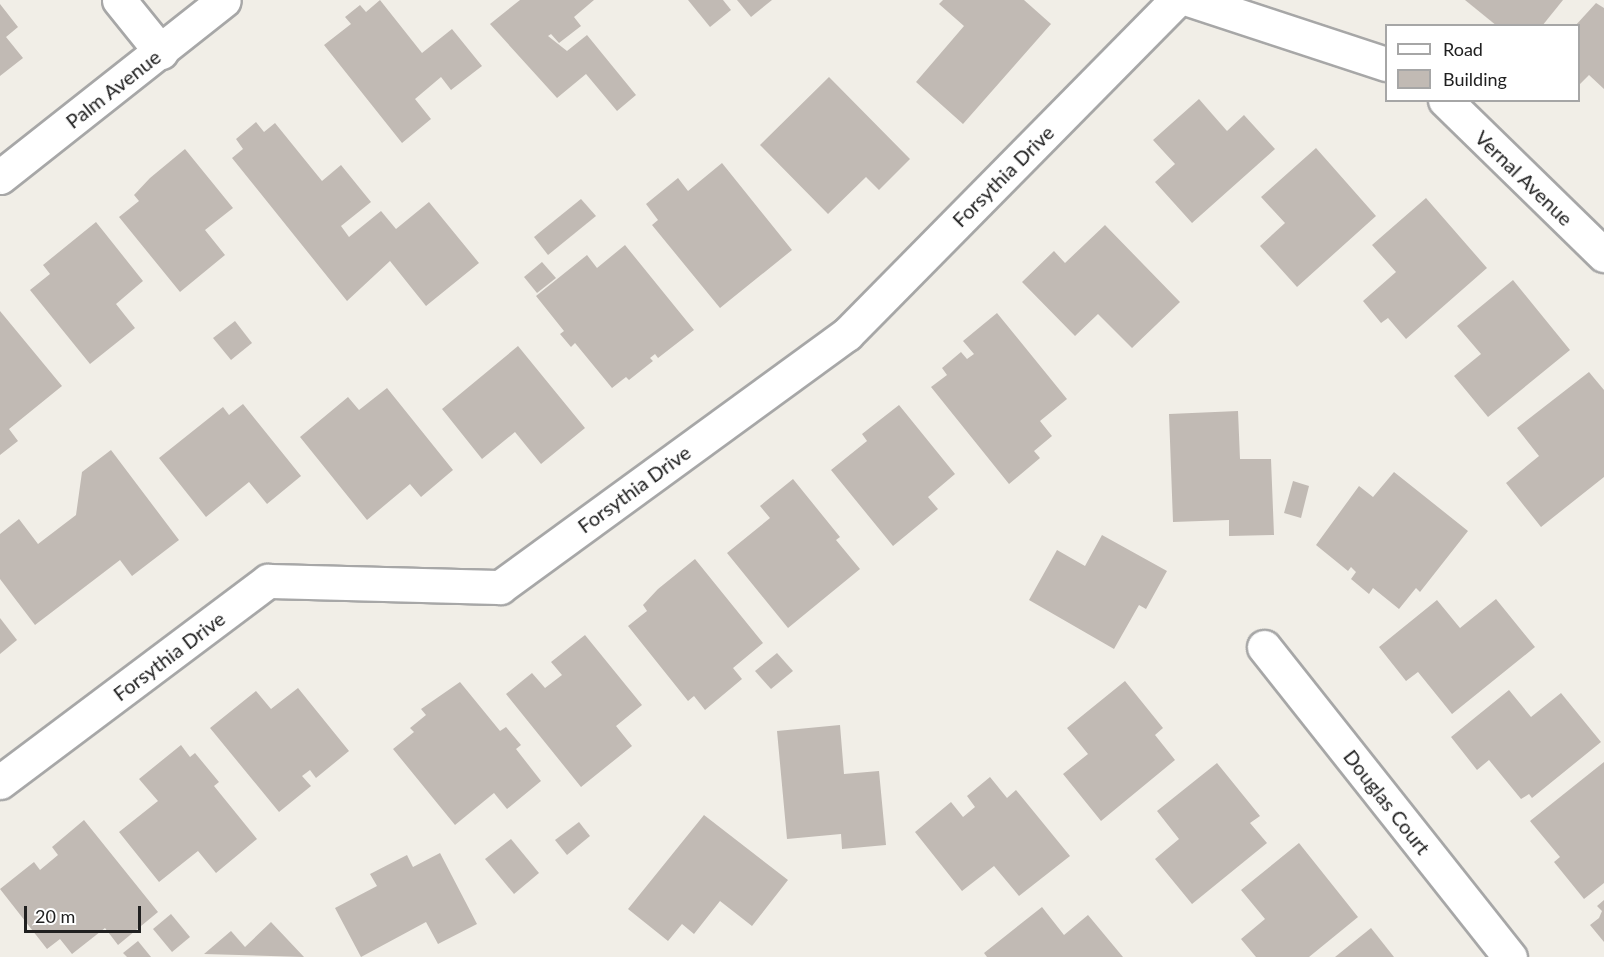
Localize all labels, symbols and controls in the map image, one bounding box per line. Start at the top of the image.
legend [1385,24,1580,102]
text: Road [1443,38,1483,60]
street label: Palm Avenue [61,44,165,134]
text: Building [1443,68,1507,90]
street label: Forsythia Drive [947,120,1059,232]
street label: Vernal Avenue [1470,125,1578,231]
street label: Forsythia Drive [573,440,695,538]
street label: Forsythia Drive [108,606,230,706]
street label: Douglas Court [1339,745,1435,859]
scale bar [27,894,144,932]
text: 20 m [35,905,75,927]

